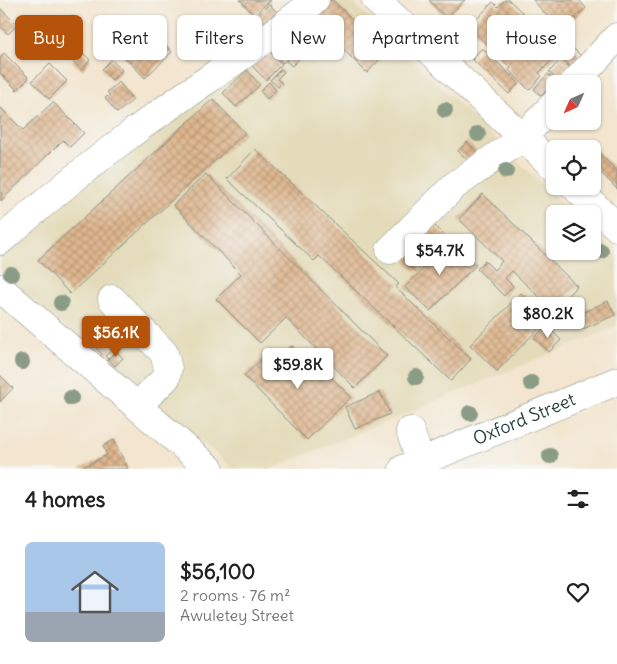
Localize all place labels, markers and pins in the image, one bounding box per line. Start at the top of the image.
pin: $54.7K [399,234,481,276]
pin: $80.2K [507,296,589,339]
pin: $56.1K [75,316,157,358]
pin: $59.8K [257,348,339,390]

